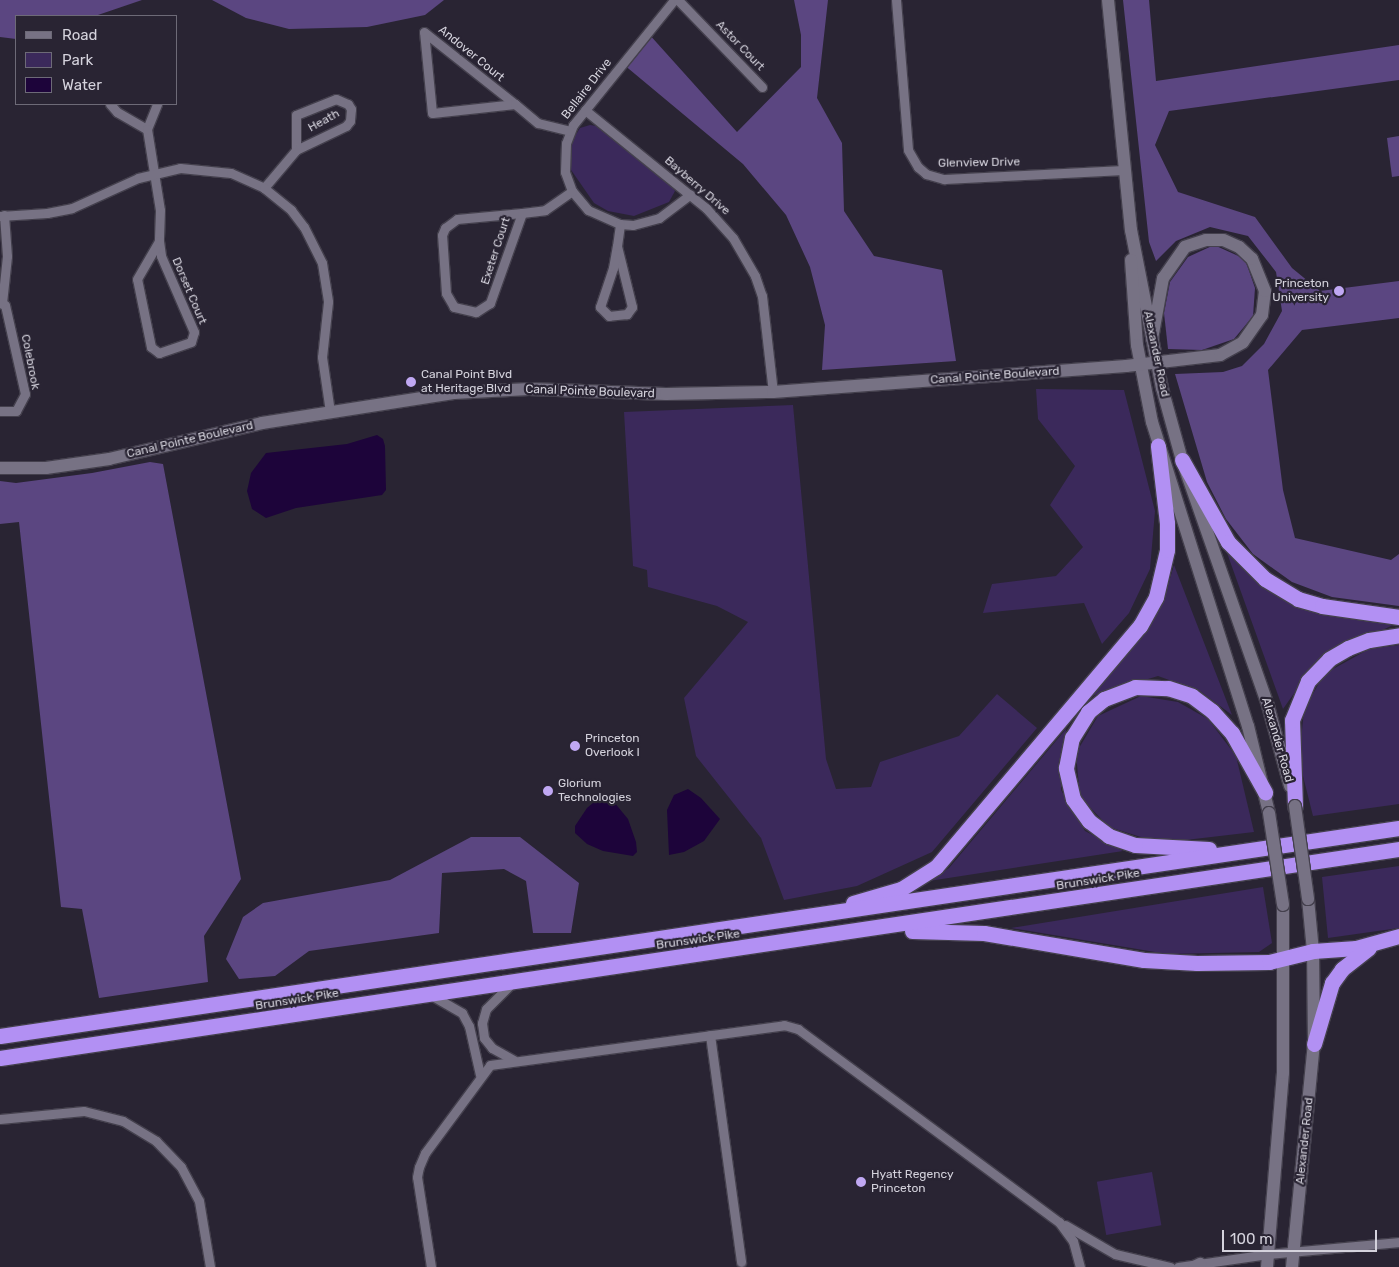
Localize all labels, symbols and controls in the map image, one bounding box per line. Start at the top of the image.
legend [15,15,178,105]
street label: Astor Court [712,18,768,74]
street label: Andover Court [435,23,507,85]
text: Road [62,26,98,44]
text: Park [62,51,93,69]
street label: Bellaire Drive [559,56,615,122]
text: Water [62,76,102,94]
street label: Heath [306,106,342,136]
street label: Bayberry Drive [661,153,733,219]
street label: Glenview Drive [938,155,1020,171]
street label: Exeter Court [478,215,514,287]
street label: Dorset Court [168,255,210,327]
place label: Princeton University [1272,277,1329,305]
marker: Princeton University [1333,285,1345,297]
street label: Alexander Road [1140,310,1172,398]
street label: Colebrook [18,333,42,391]
street label: Canal Pointe Boulevard [930,364,1060,388]
place label: Canal Point Blvd at Heritage Blvd [421,368,512,396]
marker: Canal Point Blvd at Heritage Blvd [405,376,417,388]
street label: Canal Pointe Boulevard [525,383,655,401]
street label: Canal Pointe Boulevard [125,418,255,462]
street label: Alexander Road [1258,696,1296,784]
place label: Princeton Overlook I [585,732,640,760]
marker: Princeton Overlook I [569,740,581,752]
place label: Glorium Technologies [558,777,631,805]
marker: Glorium Technologies [542,785,554,797]
street label: Brunswick Pike [1055,866,1141,894]
street label: Brunswick Pike [655,927,741,953]
street label: Brunswick Pike [254,986,340,1014]
street label: Alexander Road [1293,1097,1317,1185]
place label: Hyatt Regency Princeton [871,1168,954,1196]
marker: Hyatt Regency Princeton [855,1176,867,1188]
scale bar [1224,1220,1379,1252]
text: 100 m [1230,1230,1272,1248]

